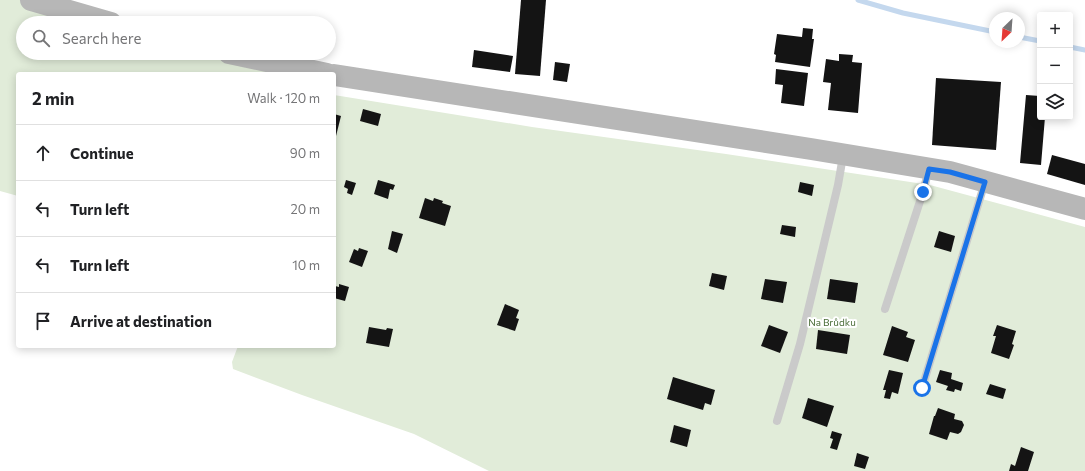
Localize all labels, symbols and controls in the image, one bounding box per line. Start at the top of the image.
north arrow [989,12,1025,48]
map controls [1037,12,1073,120]
button: + [1037,12,1073,48]
search box [16,16,336,60]
icon: search [30,27,52,49]
text: Search here [62,29,141,47]
button: − [1037,48,1073,84]
button: layers [1037,84,1073,120]
text: 2 min [32,88,74,109]
text: Walk · 120 m [247,90,320,106]
icon: ahead [32,142,54,164]
text: Continue [70,144,134,162]
text: 90 m [290,145,320,161]
route end [914,183,932,201]
icon: left [32,198,54,220]
text: Turn left [70,200,129,218]
text: 20 m [291,201,320,217]
icon: left [32,254,54,276]
text: Turn left [70,256,129,274]
text: 10 m [292,257,320,273]
icon: arrive [32,310,54,332]
text: Arrive at destination [70,312,212,330]
park label: Na Brůdku [808,316,856,328]
route start [913,379,931,397]

